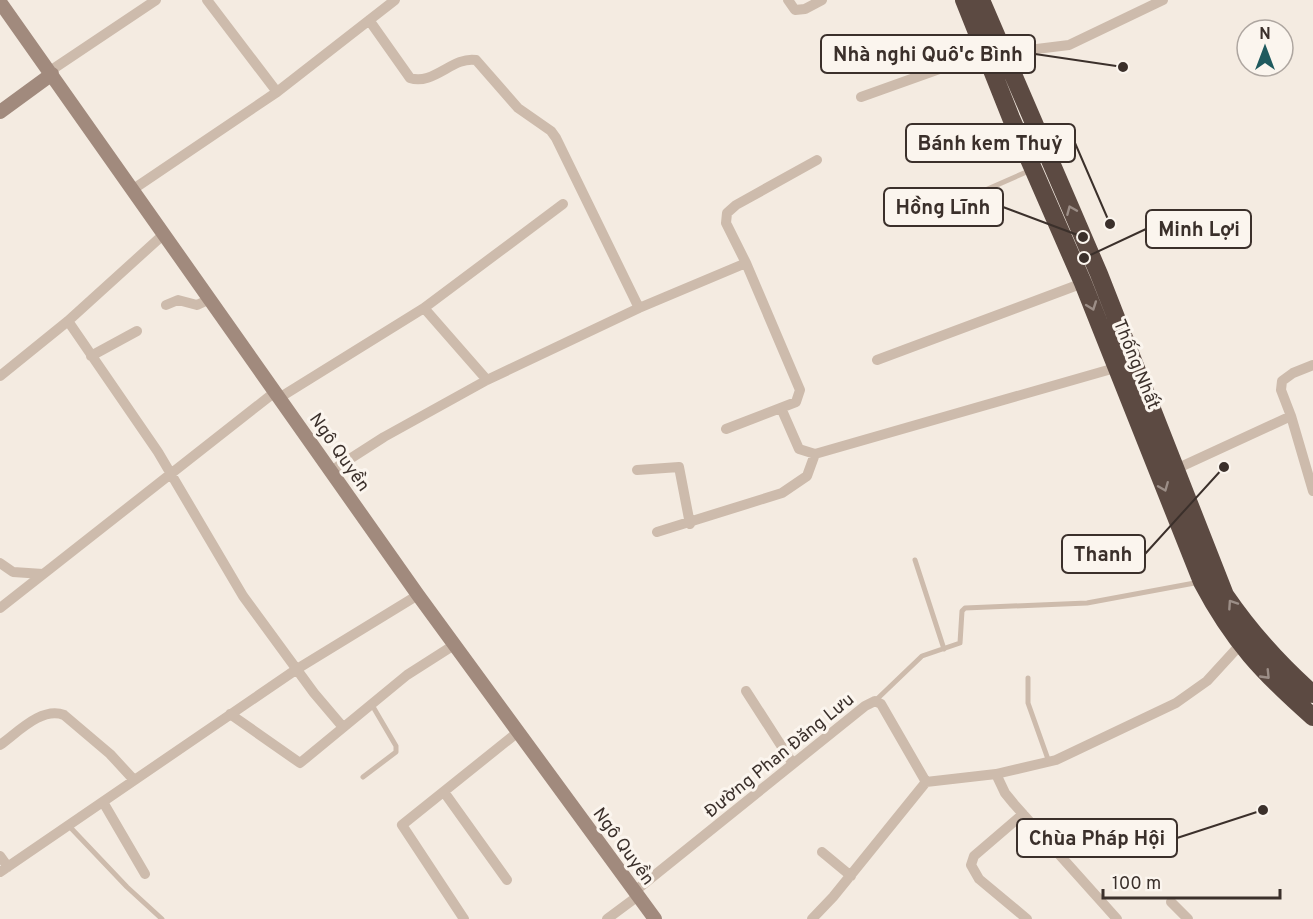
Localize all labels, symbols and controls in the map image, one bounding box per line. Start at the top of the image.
north arrow [1235,18,1295,78]
text: N [1259,25,1271,45]
callout: Nhà nghi Quô'c Bình [821,35,1035,73]
text: Nhà nghi Quô'c Bình [833,43,1023,69]
callout: Bánh kem Thuỷ [906,124,1075,162]
text: Bánh kem Thuỷ [917,132,1063,158]
callout: Hồng Lĩnh [884,188,1003,226]
text: Hồng Lĩnh [896,195,990,222]
one-way arrow [1066,206,1078,217]
callout: Minh Lợi [1146,210,1251,248]
text: Minh Lợi [1158,218,1240,244]
one-way arrow [1085,300,1097,311]
street label: Thống Nhất [1107,316,1165,413]
street label: Ngô Quyền [303,409,375,497]
one-way arrow [1157,481,1169,492]
callout: Thanh [1062,535,1145,573]
text: Thanh [1074,543,1132,569]
one-way arrow [1228,600,1239,611]
one-way arrow [1259,668,1270,679]
street label: Đường Phan Đăng Lưu [700,689,859,824]
street label: Ngô Quyền [587,803,660,890]
callout: Chùa Pháp Hội [1017,819,1177,857]
text: Chùa Pháp Hội [1029,827,1165,853]
scale bar [1103,862,1280,900]
text: 100 m [1112,873,1161,896]

